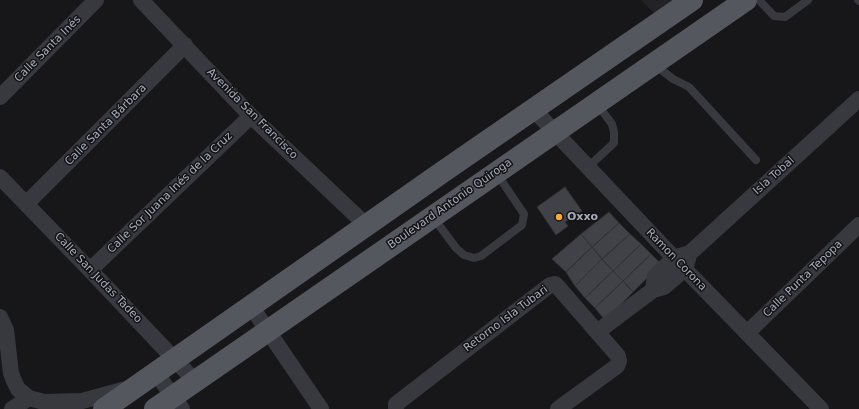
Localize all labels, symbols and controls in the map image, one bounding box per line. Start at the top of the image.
street label: Calle Santa Inés [12,13,84,85]
street label: Avenida San Francisco [204,66,300,162]
street label: Calle Santa Bárbara [62,81,150,169]
street label: Calle Sor Juana Inés de la Cruz [105,130,235,256]
street label: Isla Tobal [751,154,797,198]
street label: Boulevard Antonio Quiroga [385,156,515,252]
place label: Oxxo [567,210,598,224]
marker: Oxxo [554,212,564,222]
street label: Ramon Corona [643,226,709,294]
street label: Calle San Judas Tadeo [51,230,145,326]
street label: Calle Punta Tepopa [761,238,845,320]
street label: Retorno Isla Tubari [461,283,551,355]

